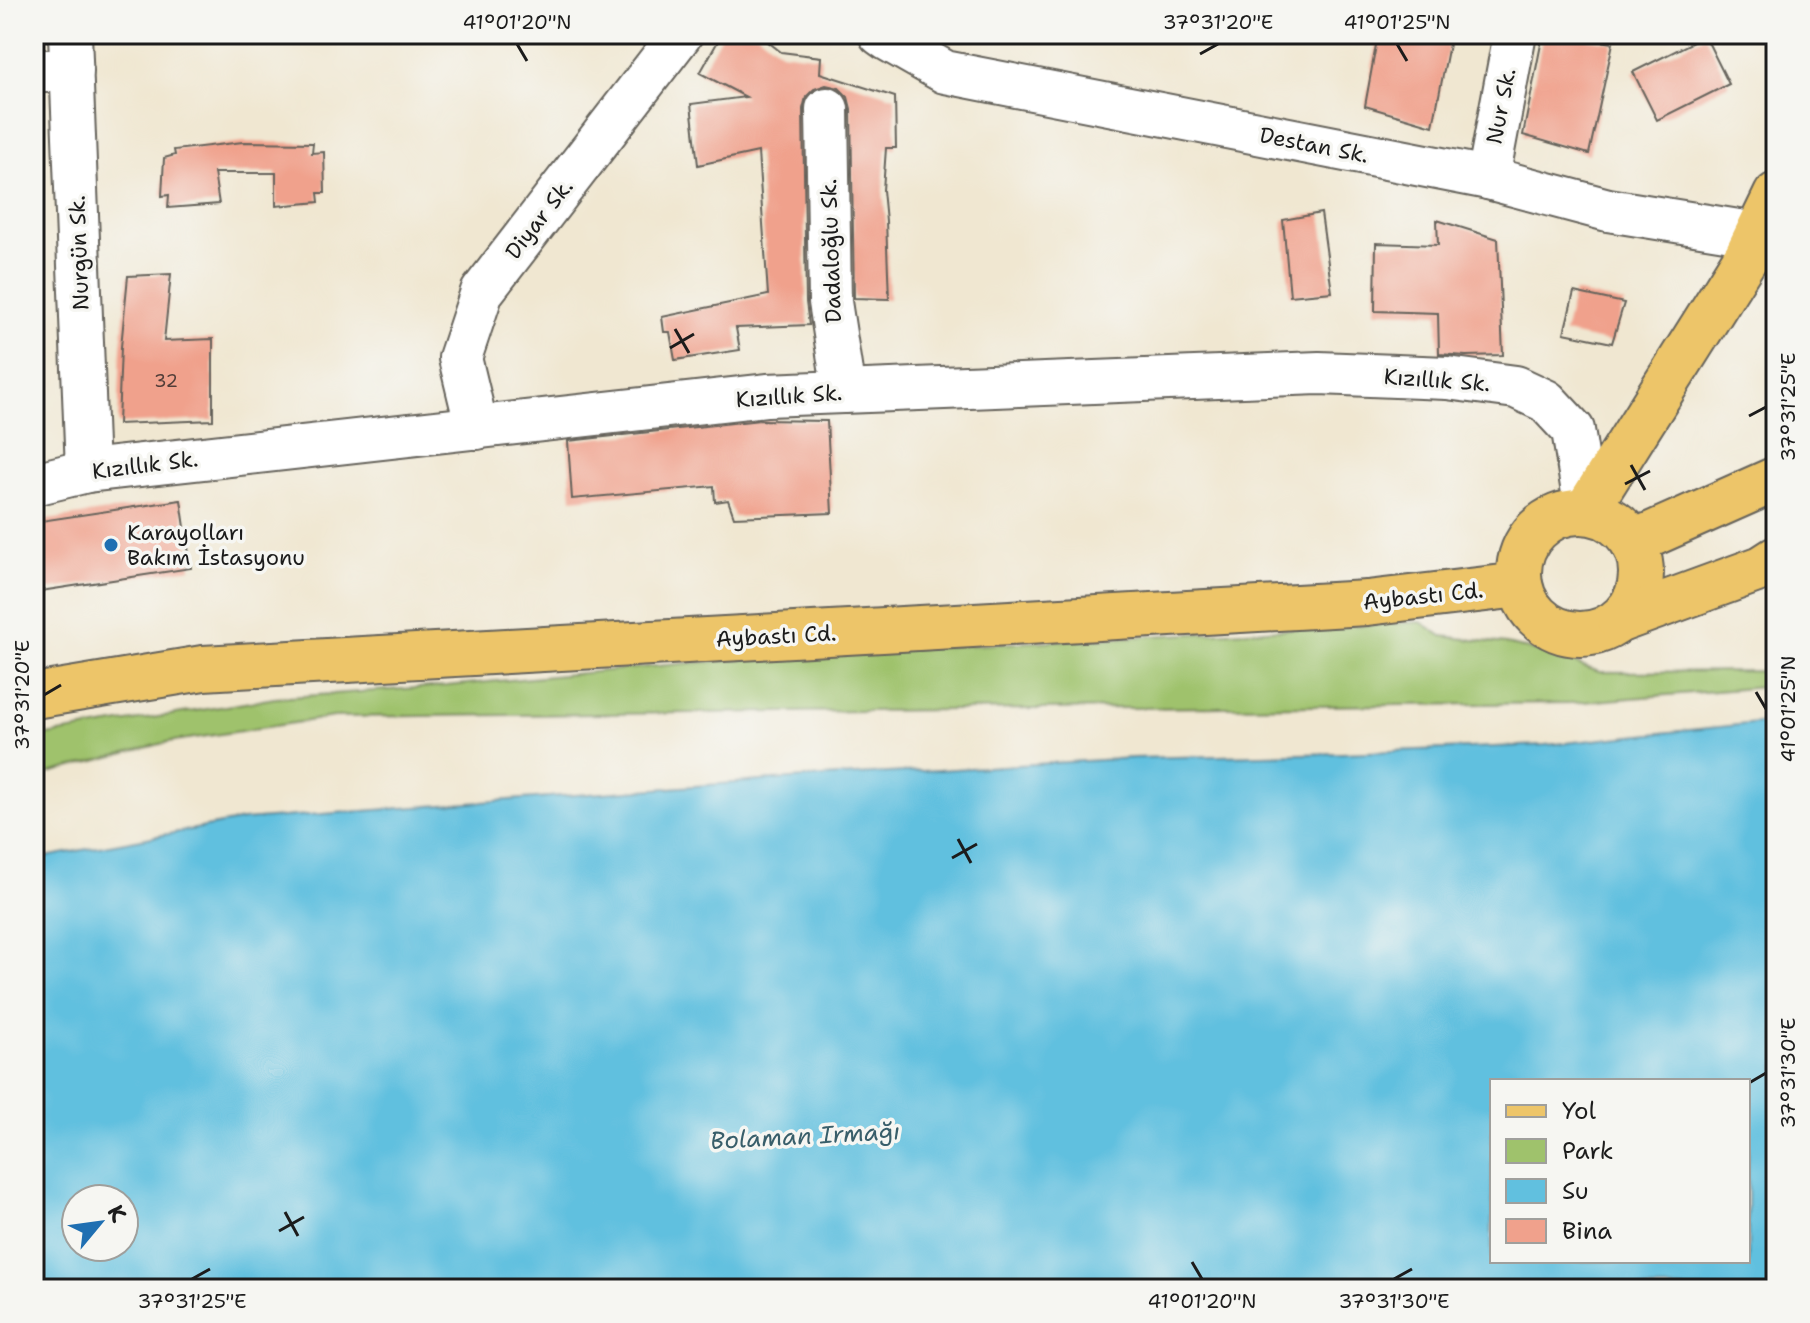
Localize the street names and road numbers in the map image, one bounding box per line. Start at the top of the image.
street label: Nur Sk. [1479,65,1523,147]
street label: Destan Sk. [1257,120,1371,170]
street label: Diyar Sk. [499,173,579,265]
street label: Dadaloğlu Sk. [814,178,848,324]
street label: Nurgün Sk. [62,195,96,311]
street label: Kızıllık Sk. [1383,362,1491,398]
street label: Kızıllık Sk. [735,378,843,414]
street label: Kızıllık Sk. [90,444,200,486]
street label: Aybastı Cd. [1361,575,1485,617]
street label: Aybastı Cd. [715,618,837,654]

